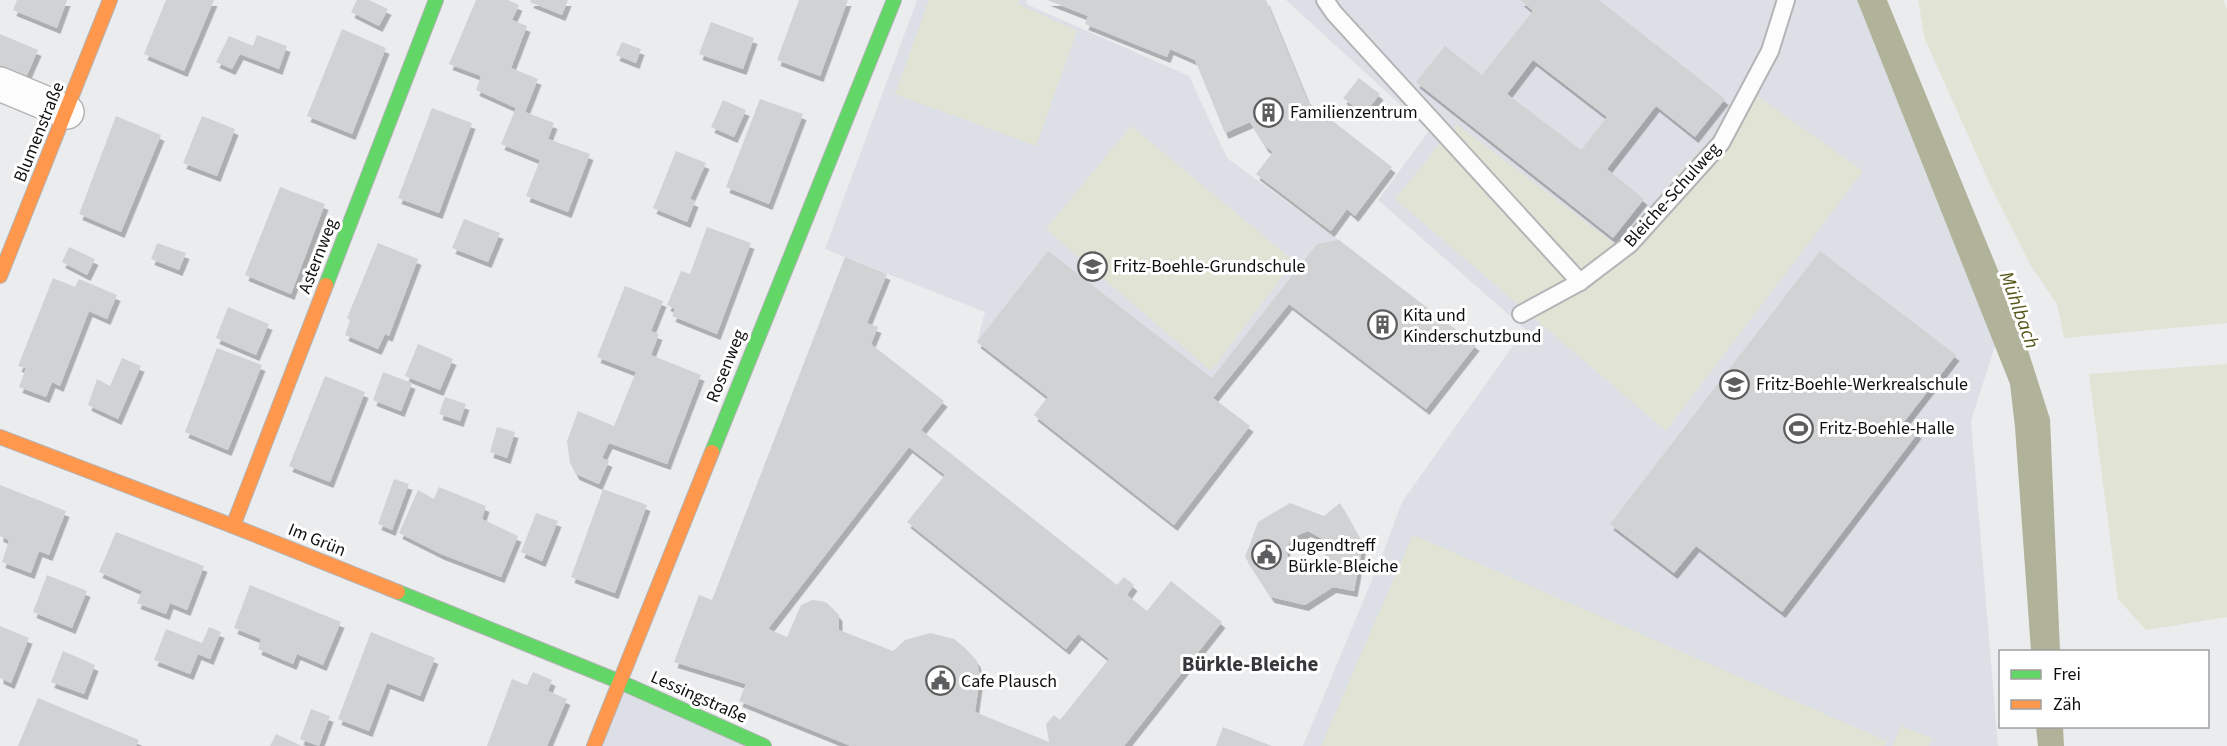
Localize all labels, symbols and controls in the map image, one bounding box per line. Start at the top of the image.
street label: Blumenstraße [8,78,70,186]
building icon: Familienzentrum [1253,96,1285,128]
place label: Familienzentrum [1290,100,1418,125]
street label: Bleiche-Schulweg [1618,137,1726,253]
street label: Asternweg [292,215,344,297]
school or university icon: Fritz-Boehle-Grundschule [1076,250,1108,282]
place label: Fritz-Boehle-Grundschule [1113,254,1306,279]
water label: Mühlbach [1992,267,2046,353]
place label: Kita und Kinderschutzbund [1403,303,1541,349]
building icon: Kita und Kinderschutzbund [1366,309,1398,341]
street label: Rosenweg [700,326,752,406]
school or university icon: Fritz-Boehle-Werkrealschule [1719,368,1751,400]
place label: Fritz-Boehle-Werkrealschule [1756,372,1968,397]
sports icon: Fritz-Boehle-Halle [1782,412,1814,444]
place label: Fritz-Boehle-Halle [1819,416,1955,441]
street label: Im Grün [284,517,350,563]
place label: Jugendtreff Bürkle-Bleiche [1288,533,1398,579]
public building icon: Jugendtreff Bürkle-Bleiche [1251,539,1283,571]
district label: Bürkle-Bleiche [1182,649,1318,679]
legend [1999,650,2209,728]
text: Frei [2053,662,2081,687]
street label: Lessingstraße [647,665,751,729]
public building icon: Cafe Plausch [924,665,956,697]
place label: Cafe Plausch [961,669,1057,694]
text: Zäh [2053,692,2081,717]

